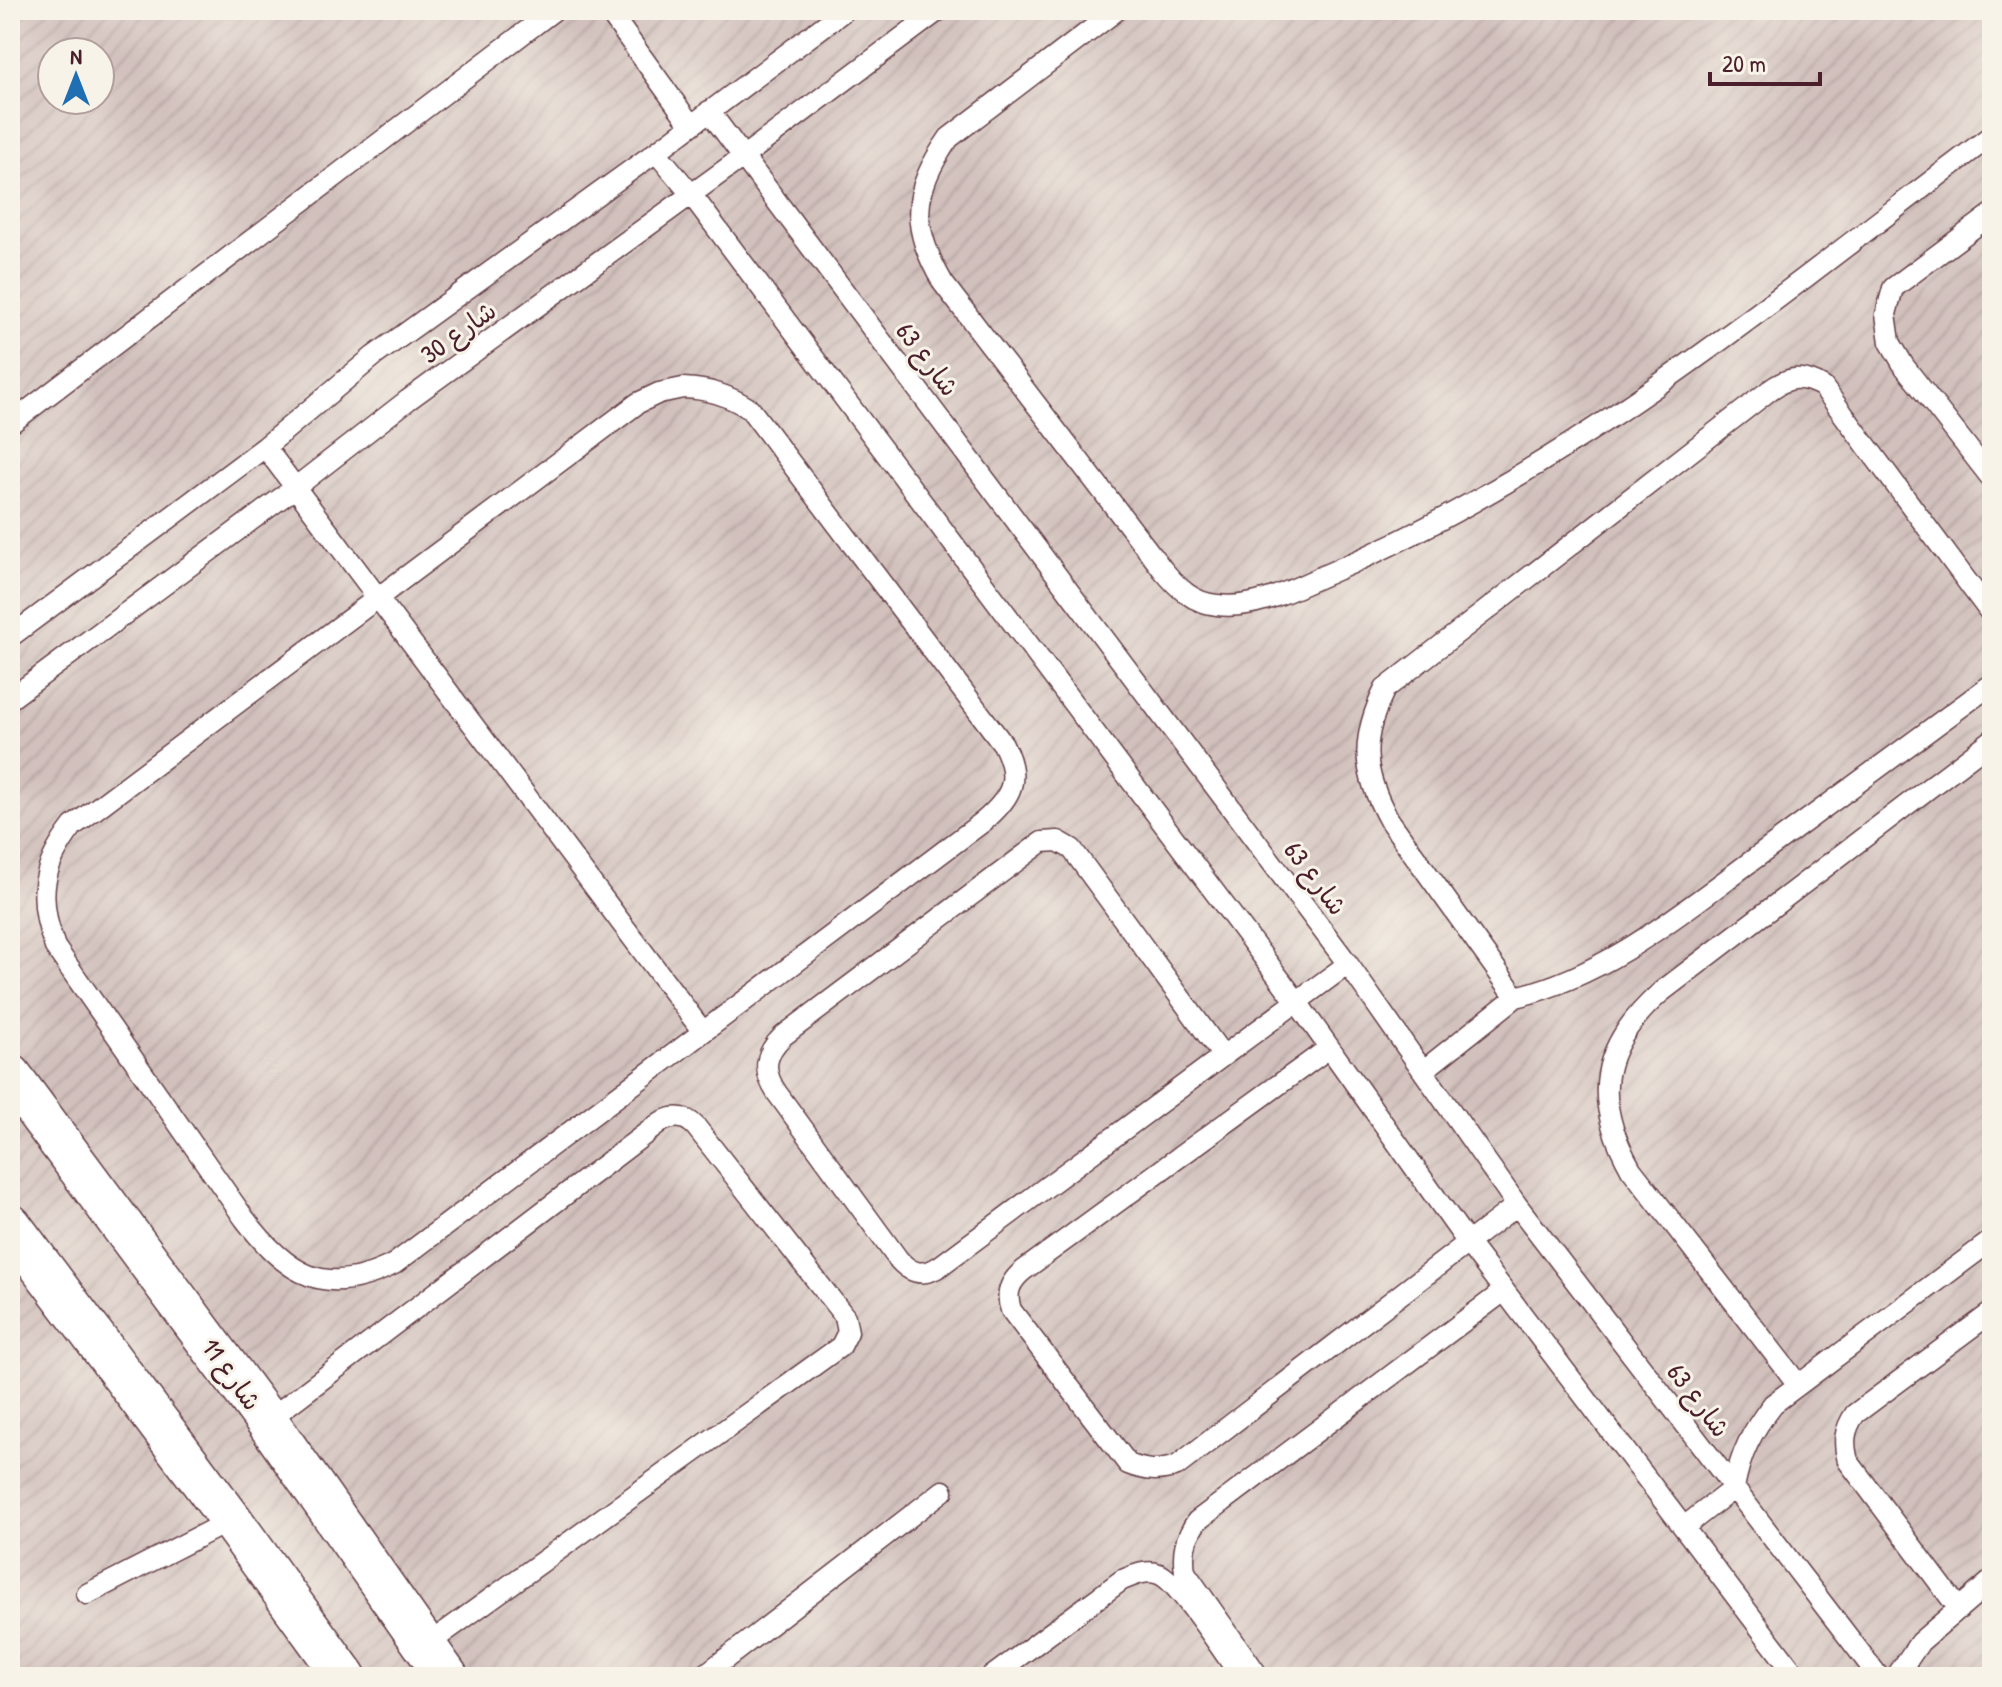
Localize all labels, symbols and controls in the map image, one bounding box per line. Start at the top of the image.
north arrow [36,36,116,116]
scale bar [1710,36,1820,86]
text: N [70,41,82,71]
text: 20 m [1722,47,1766,79]
street label: شارع 30 [413,293,503,372]
street label: شارع 63 [888,315,967,404]
street label: شارع 63 [1276,834,1355,923]
street label: شارع 11 [193,1331,270,1418]
street label: شارع 63 [1659,1356,1738,1445]

